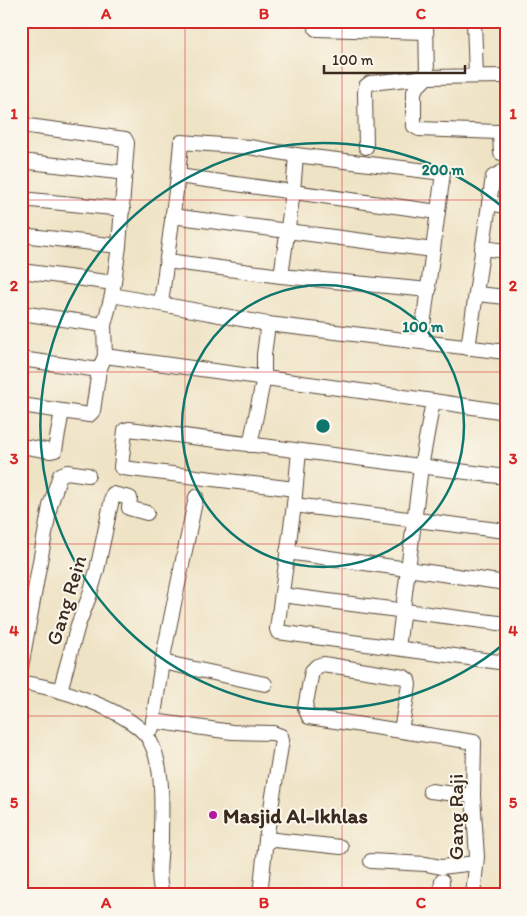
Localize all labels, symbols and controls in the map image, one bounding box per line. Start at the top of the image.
text: A [100,4,112,23]
text: B [259,4,270,23]
text: C [416,4,427,23]
scale bar [324,42,466,74]
text: 100 m [332,51,374,69]
text: 1 [10,104,18,123]
text: 1 [509,104,517,123]
text: 200 m [422,161,465,179]
text: 2 [10,276,19,295]
text: 2 [509,276,518,295]
text: 100 m [402,318,444,336]
centre of rings [314,417,332,435]
text: 3 [10,449,19,468]
text: 3 [509,449,518,468]
street label: Gang Rein [40,552,92,648]
text: 4 [9,621,19,640]
text: 4 [508,621,518,640]
street label: Gang Raji [443,774,468,860]
text: 5 [10,793,19,812]
text: 5 [509,793,518,812]
place label: Masjid Al-Ikhlas [223,803,368,829]
marker: Masjid Al-Ikhlas [207,809,219,821]
text: A [100,893,112,912]
text: B [259,893,270,912]
text: C [416,893,427,912]

